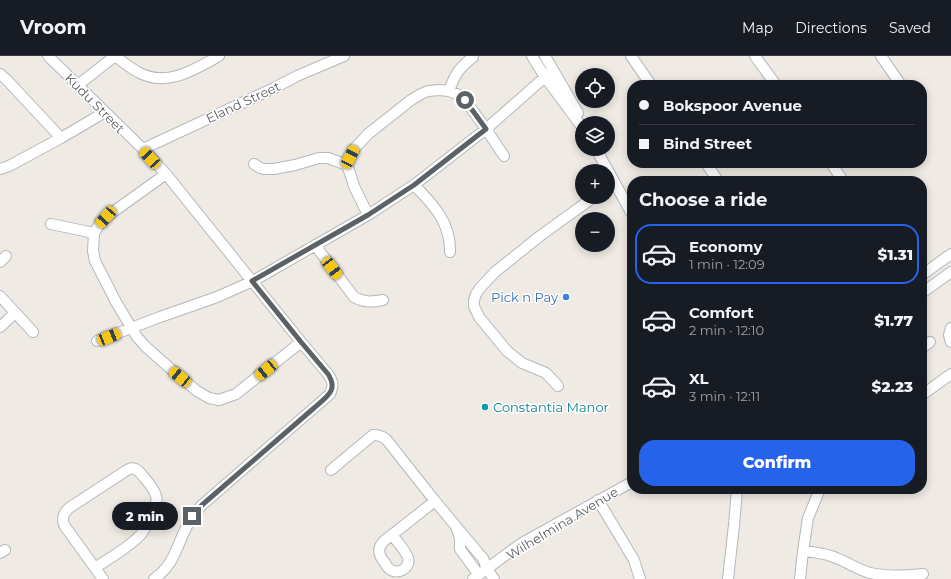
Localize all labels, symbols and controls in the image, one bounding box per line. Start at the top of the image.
text: Vroom [20,16,86,39]
text: Map [742,19,773,37]
text: Directions [795,19,867,37]
text: Saved [889,19,931,37]
map controls [575,68,615,252]
button: locate [575,68,615,108]
street label: Kudu Street [62,70,128,136]
street label: Eland Street [203,78,283,126]
route start [456,91,474,109]
text: Bokspoor Avenue [663,96,802,115]
button: layers [575,116,615,156]
text: Bind Street [663,134,752,153]
car [339,144,361,170]
car [137,145,163,171]
button: + [575,164,615,204]
text: Choose a ride [639,189,767,211]
car [94,204,118,230]
button: − [575,212,615,252]
icon: car [641,236,677,272]
text: Economy [689,237,762,256]
text: $1.31 [878,245,913,264]
car [320,255,344,281]
text: 1 min · 12:09 [689,256,765,272]
place label: Pick n Pay [491,289,559,305]
marker: Pick n Pay [561,292,571,302]
icon: car [641,302,677,338]
text: Comfort [689,303,754,322]
text: $1.77 [874,311,913,330]
text: 2 min · 12:10 [689,322,764,338]
car [96,327,122,347]
car [253,358,279,382]
car [167,365,193,389]
icon: car [641,368,677,404]
text: XL [689,369,708,388]
text: $2.23 [872,377,913,396]
text: 3 min · 12:11 [689,388,760,404]
place label: Constantia Manor [493,399,609,415]
marker: Constantia Manor [480,402,490,412]
button: Confirm [639,440,915,486]
street label: Wilhelmina Avenue [503,483,621,563]
callout: 2 min [112,502,178,530]
route end [183,507,201,525]
text: 2 min [126,508,164,524]

